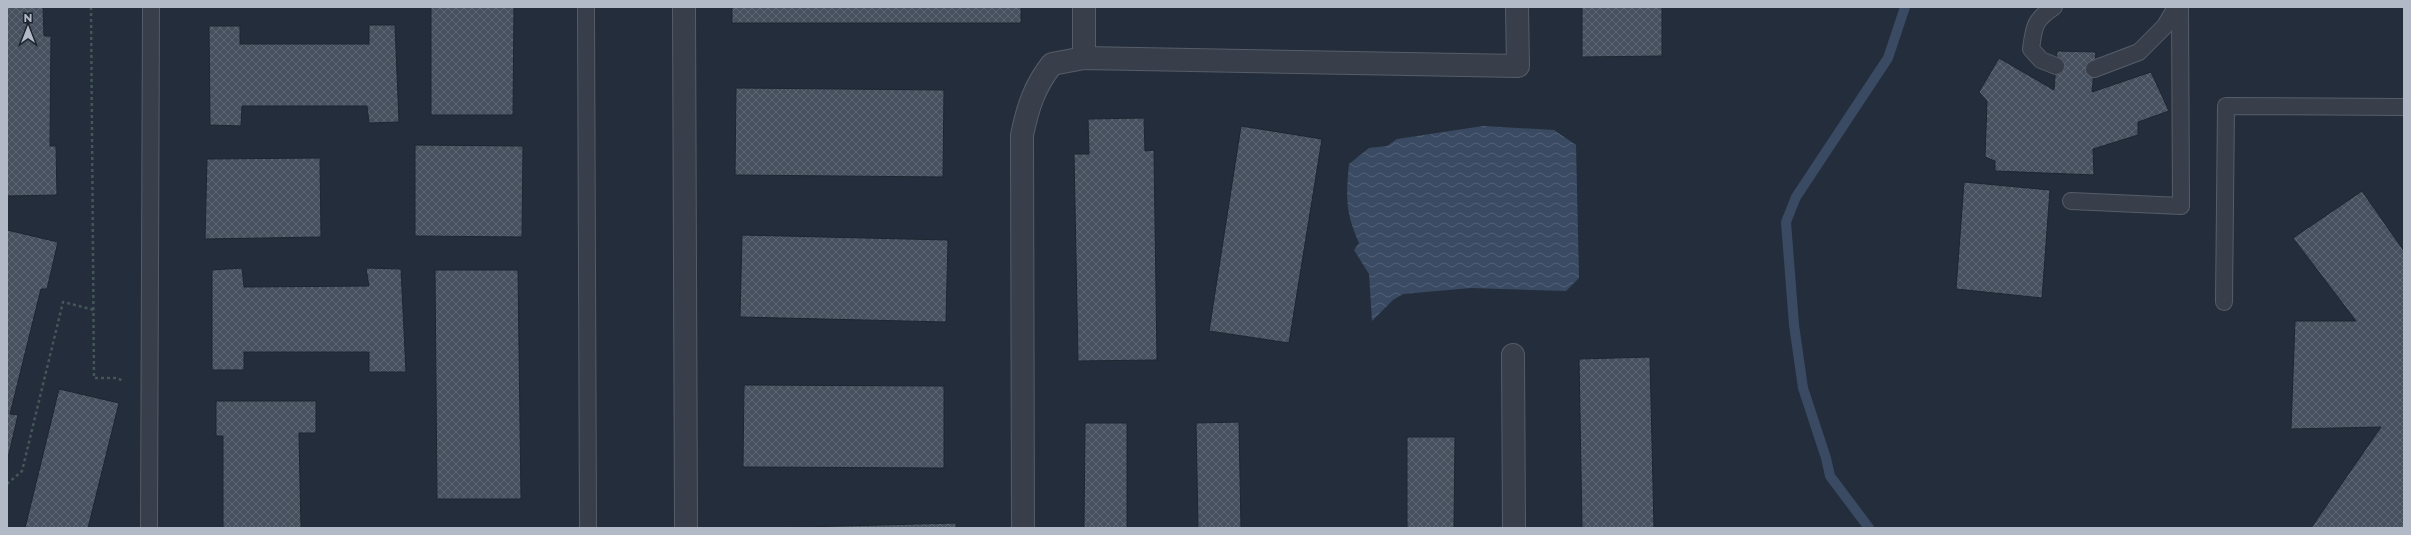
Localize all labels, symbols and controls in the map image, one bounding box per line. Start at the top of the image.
north arrow [8,8,48,48]
text: N [24,11,32,25]

